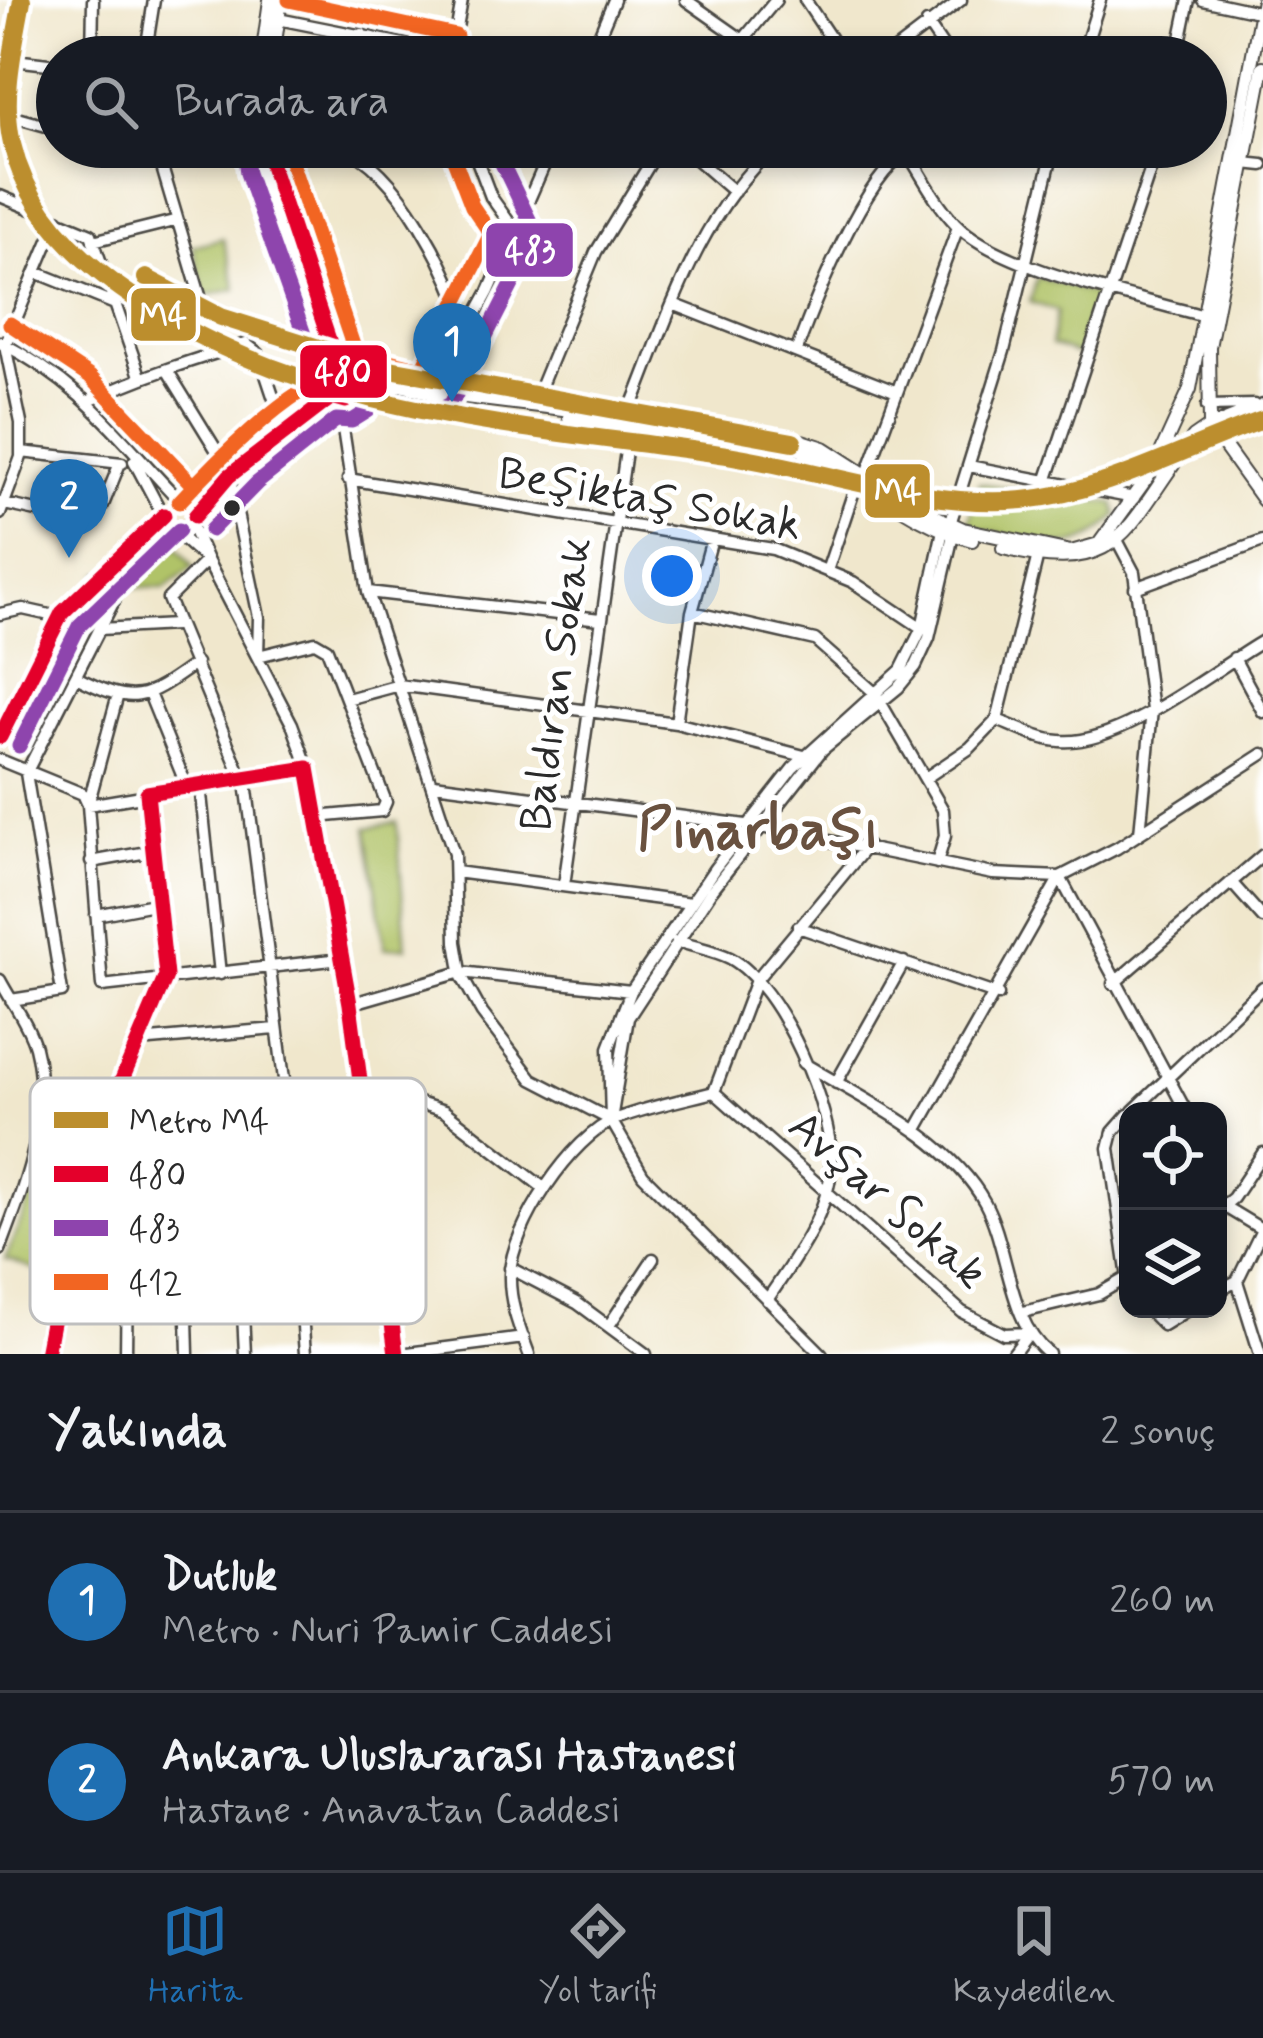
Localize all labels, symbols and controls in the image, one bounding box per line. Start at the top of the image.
search box [36,36,1227,168]
icon: search [78,69,144,135]
text: Burada ara [174,73,389,132]
line badge: 483 [484,221,575,279]
text: 483 [505,231,556,275]
line badge: M4 [129,286,198,343]
text: M4 [139,295,187,339]
pin: 1 [413,303,491,402]
line badge: 480 [298,343,389,400]
text: 480 [314,352,372,396]
street label: Beşiktaş Sokak [493,445,806,556]
pin: 2 [30,459,108,558]
line badge: M4 [863,462,932,520]
text: M4 [874,471,922,515]
unlabelled marker [221,497,243,519]
street label: Baldıran Sokak [508,534,607,835]
your location [642,546,702,606]
district label: Pınarbaşı [637,794,879,869]
legend [30,1078,426,1324]
street label: Avşar Sokak [775,1098,999,1303]
text: Metro M4 [129,1101,269,1145]
map controls [1119,1102,1227,1318]
button: locate [1119,1102,1227,1210]
text: 480 [129,1155,186,1199]
text: 483 [129,1209,180,1253]
button: layers [1119,1210,1227,1318]
text: 412 [129,1263,182,1307]
text: Yakında [48,1399,228,1465]
text: 2 sonuç [1100,1407,1215,1458]
text: Dutluk [162,1547,277,1606]
text: 1 [78,1576,96,1627]
text: 260 m [1109,1576,1215,1627]
text: Metro · Nuri Pamir Caddesi [162,1606,614,1657]
text: Ankara Uluslararası Hastanesi [162,1727,736,1786]
text: 2 [77,1756,97,1807]
text: 570 m [1107,1756,1215,1807]
text: Hastane · Anavatan Caddesi [162,1786,621,1837]
tab: Harita [148,1898,243,2014]
tab: Yol tarifi [539,1898,657,2014]
tab: Kaydedilen [953,1898,1115,2014]

